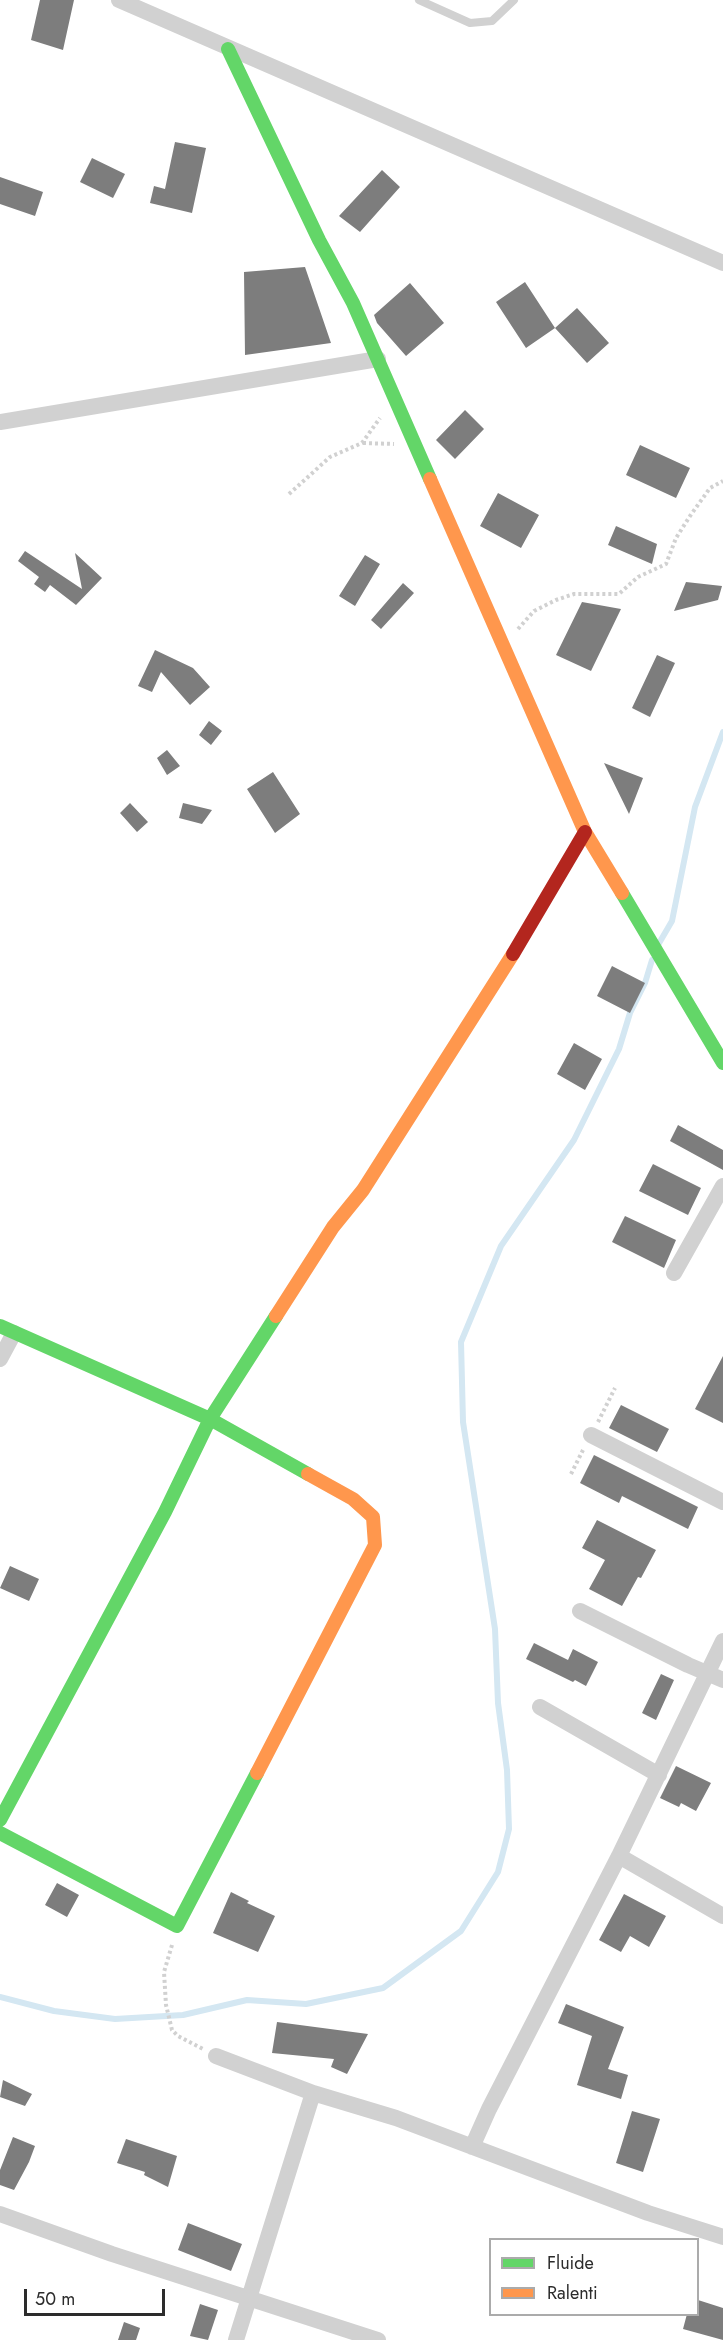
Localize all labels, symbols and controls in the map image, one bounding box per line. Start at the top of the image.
legend [489,2238,699,2316]
text: Fluide [547,2250,594,2276]
scale bar [27,2277,168,2315]
text: Ralenti [547,2280,598,2306]
text: 50 m [35,2286,75,2312]

